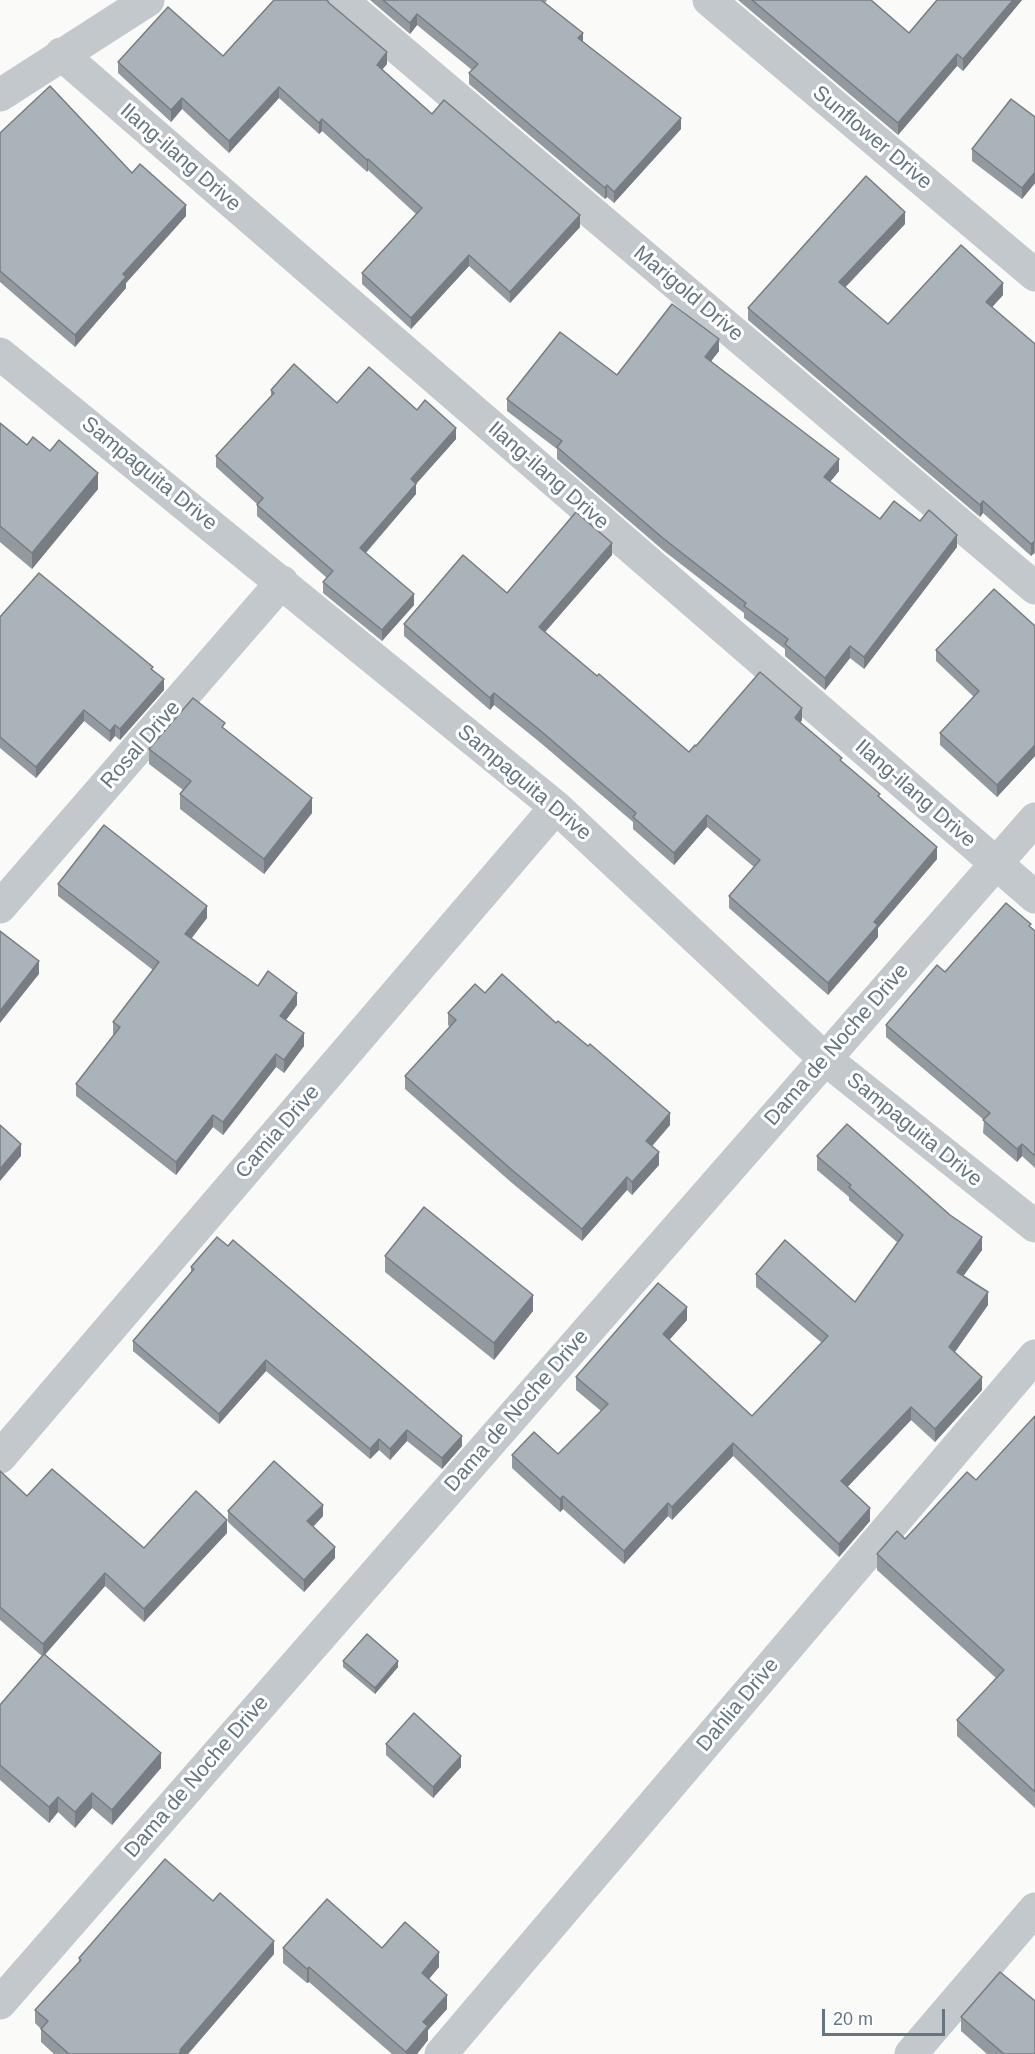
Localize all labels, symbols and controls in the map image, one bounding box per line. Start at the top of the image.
street label: Sunflower Drive [807,81,937,195]
street label: Ilang-ilang Drive [114,99,246,217]
street label: Marigold Drive [628,241,748,347]
street label: Sampaguita Drive [76,412,222,536]
street label: Ilang-ilang Drive [482,417,614,535]
street label: Rosal Drive [96,696,186,794]
street label: Sampaguita Drive [452,720,596,846]
street label: Ilang-ilang Drive [849,735,981,853]
street label: Dama de Noche Drive [760,959,914,1131]
street label: Sampaguita Drive [841,1068,987,1192]
street label: Camia Drive [231,1080,325,1184]
street label: Dama de Noche Drive [440,1325,594,1497]
street label: Dahlia Drive [692,1653,784,1757]
street label: Dama de Noche Drive [120,1691,274,1863]
scale bar [825,1997,948,2035]
text: 20 m [833,2009,873,2029]

